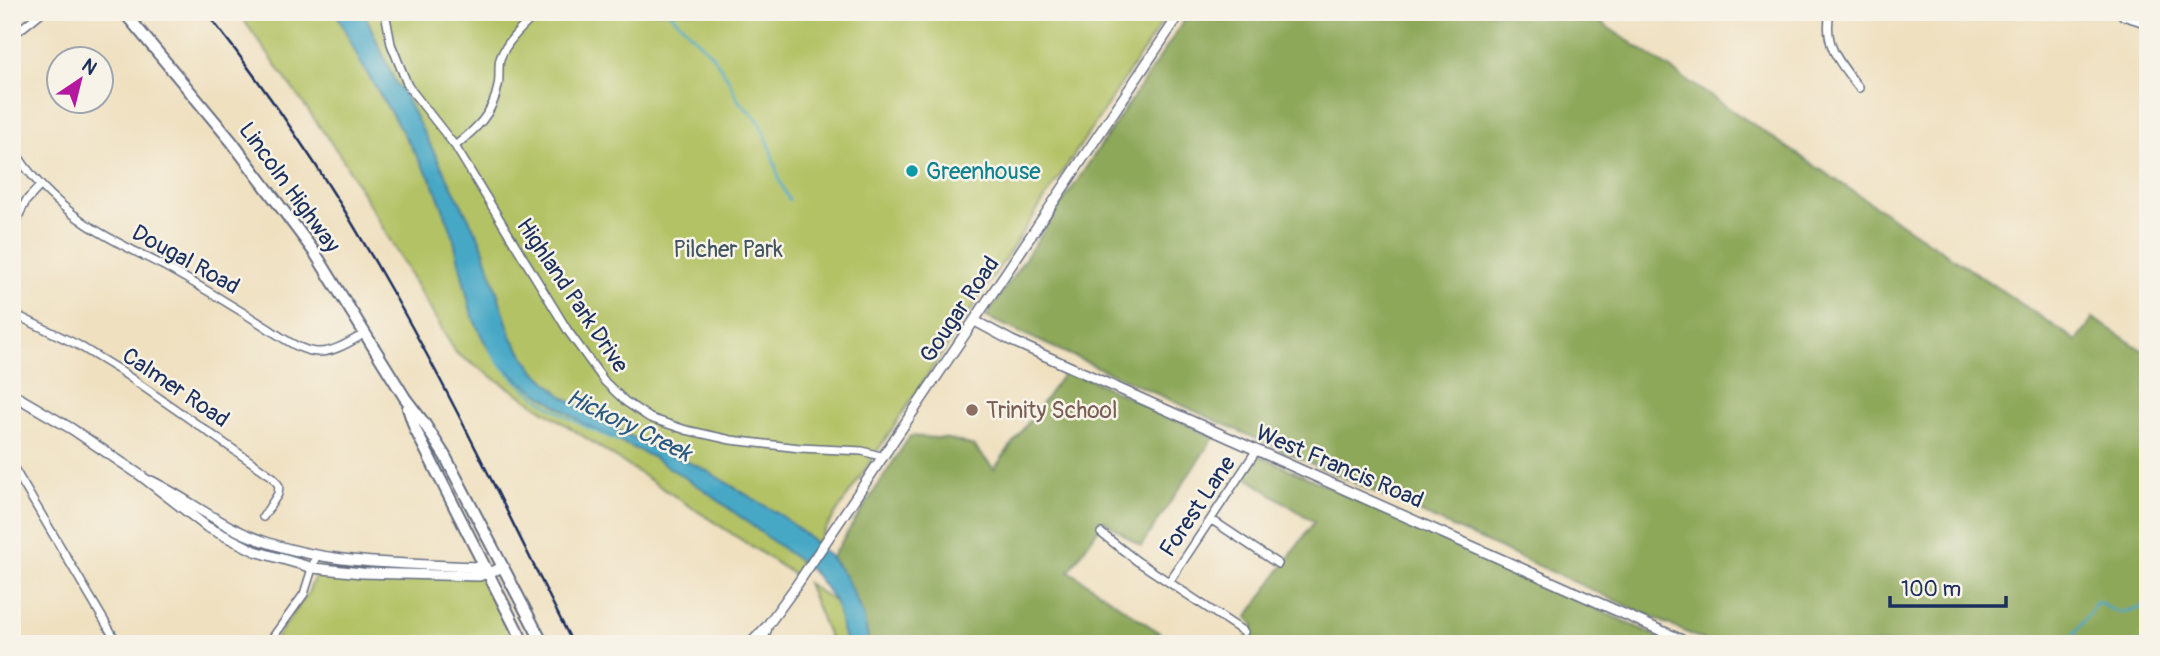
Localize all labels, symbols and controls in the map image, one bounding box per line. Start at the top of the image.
north arrow [46,46,116,116]
text: N [77,53,101,80]
street label: Lincoln Highway [232,116,347,259]
place label: Greenhouse [926,157,1041,186]
marker: Greenhouse [904,163,920,179]
street label: Highland Park Drive [510,212,635,379]
street label: Dougal Road [127,218,245,301]
park label: Pilcher Park [673,235,783,264]
street label: Gougar Road [913,250,1006,368]
street label: Calmer Road [117,341,235,434]
water label: Hickory Creek [562,383,698,469]
place label: Trinity School [986,396,1117,425]
marker: Trinity School [964,402,980,418]
street label: West Francis Road [1252,418,1428,515]
street label: Forest Lane [1153,450,1242,562]
scale bar [1890,565,2006,609]
text: 100 m [1901,576,1961,603]

